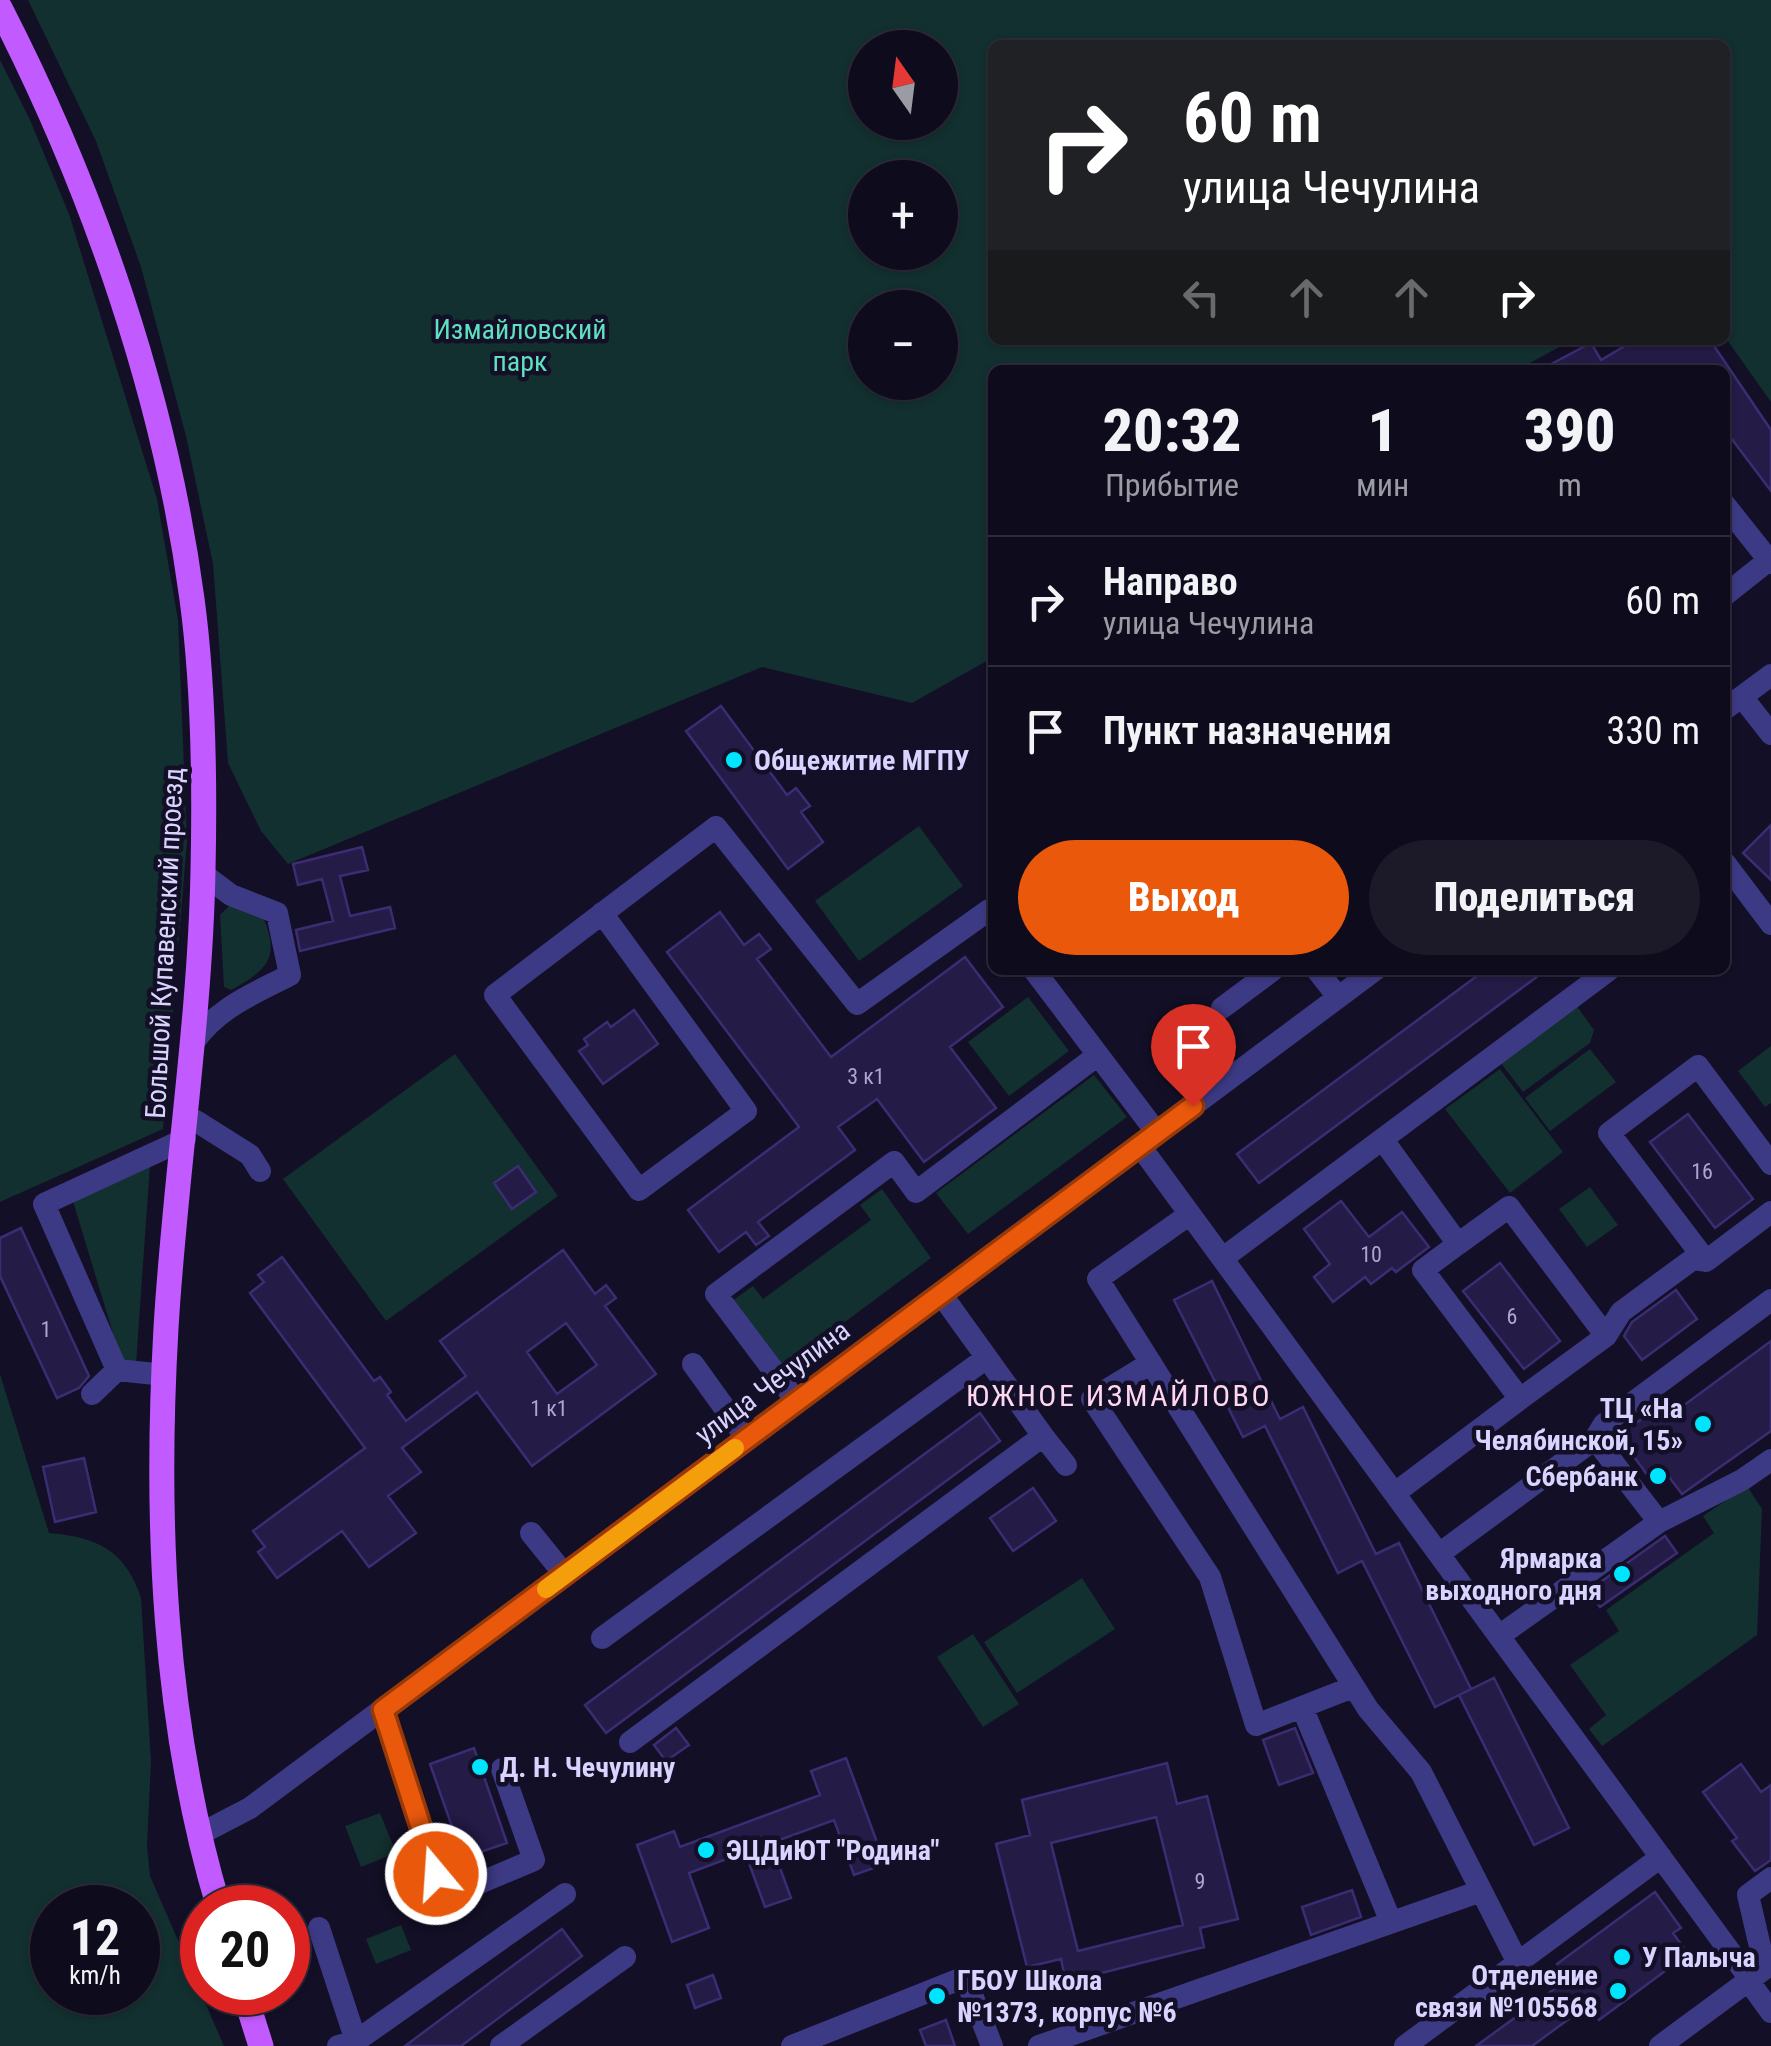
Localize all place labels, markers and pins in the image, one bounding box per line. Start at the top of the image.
place label: Общежитие МГПУ [754,744,969,777]
marker: Общежитие МГПУ [723,749,745,771]
pin [1151,1004,1236,1107]
place label: ТЦ «На Челябинской, 15» [1475,1392,1683,1457]
marker: ТЦ «На Челябинской, 15» [1692,1413,1714,1435]
place label: Сбербанк [1525,1460,1638,1493]
marker: Сбербанк [1647,1465,1669,1487]
place label: Ярмарка выходного дня [1425,1542,1602,1607]
marker: Ярмарка выходного дня [1611,1563,1633,1585]
place label: Д. Н. Чечулину [500,1751,676,1784]
marker: Д. Н. Чечулину [469,1756,491,1778]
place label: ЭЦДиЮТ "Родина" [726,1834,940,1867]
marker: ЭЦДиЮТ "Родина" [695,1839,717,1861]
place label: У Палыча [1642,1941,1756,1974]
marker: У Палыча [1611,1946,1633,1968]
place label: Отделение связи №105568 [1415,1959,1598,2024]
place label: ГБОУ Школа №1373, корпус №6 [957,1964,1177,2029]
marker: Отделение связи №105568 [1607,1980,1629,2002]
marker: ГБОУ Школа №1373, корпус №6 [926,1985,948,2007]

